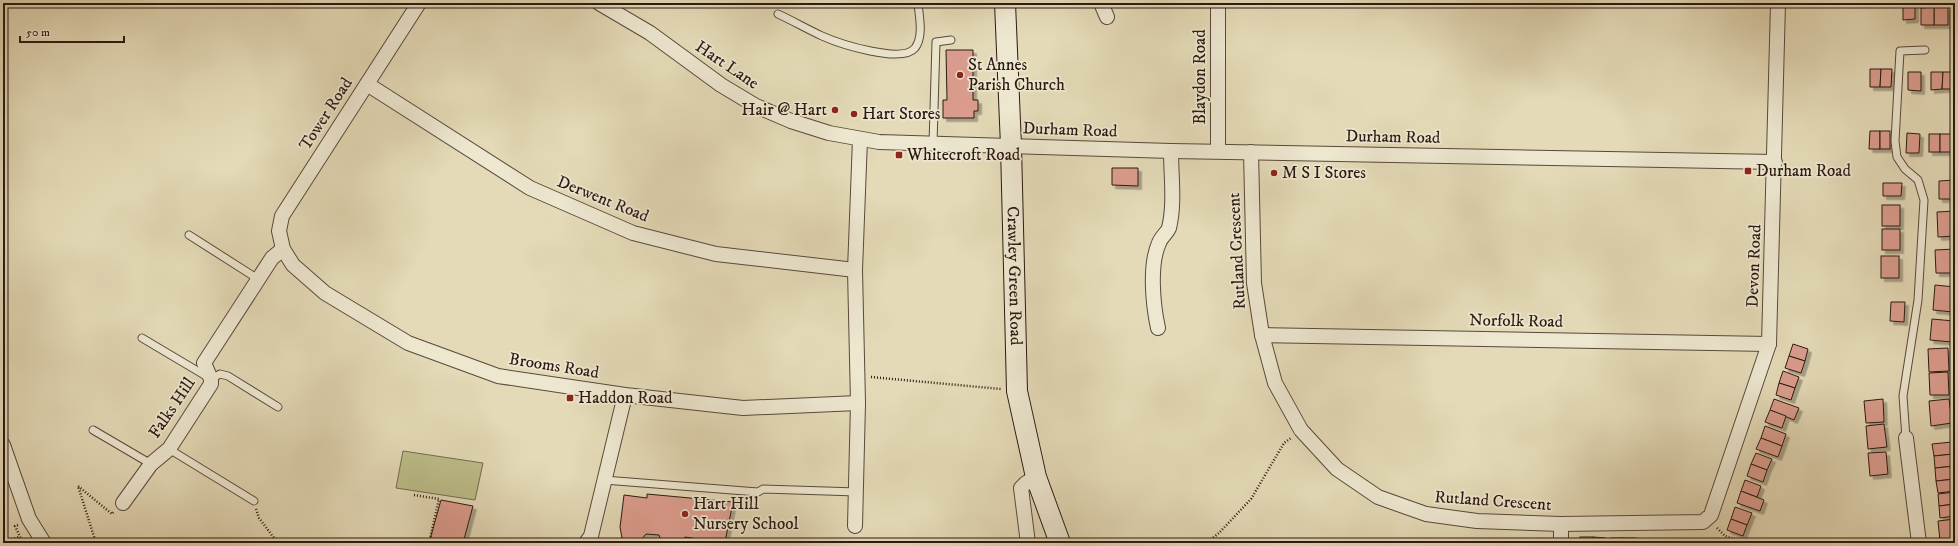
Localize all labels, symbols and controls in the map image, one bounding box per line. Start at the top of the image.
scale bar [20,18,124,44]
text: 50 m [26,25,50,40]
street label: Blaydon Road [1189,29,1211,125]
street label: Hart Lane [691,36,763,94]
place label: St Annes Parish Church [968,54,1065,96]
marker: St Annes Parish Church [955,70,965,80]
street label: Tower Road [294,73,358,155]
place label: Hair @ Hart [741,99,828,121]
place label: Hart Stores [862,103,941,125]
marker: Hair @ Hart [830,105,840,115]
marker: Hart Stores [849,109,859,119]
street label: Durham Road [1022,117,1118,143]
street label: Durham Road [1345,125,1441,149]
place label: Whitecroft Road [906,144,1021,166]
marker: Whitecroft Road [894,150,904,160]
place label: Durham Road [1756,160,1851,182]
place label: M S I Stores [1282,162,1366,184]
marker: Durham Road [1743,166,1753,176]
marker: M S I Stores [1269,168,1279,178]
street label: Derwent Road [554,171,653,228]
street label: Rutland Crescent [1223,191,1251,310]
street label: Crawley Green Road [1001,206,1027,346]
street label: Devon Road [1742,224,1766,308]
street label: Norfolk Road [1469,309,1564,333]
street label: Brooms Road [507,348,601,384]
street label: Falks Hill [144,373,200,443]
place label: Haddon Road [578,387,673,409]
marker: Haddon Road [565,393,575,403]
street label: Rutland Crescent [1434,486,1553,516]
place label: Hart Hill Nursery School [693,493,799,535]
marker: Hart Hill Nursery School [680,509,690,519]

